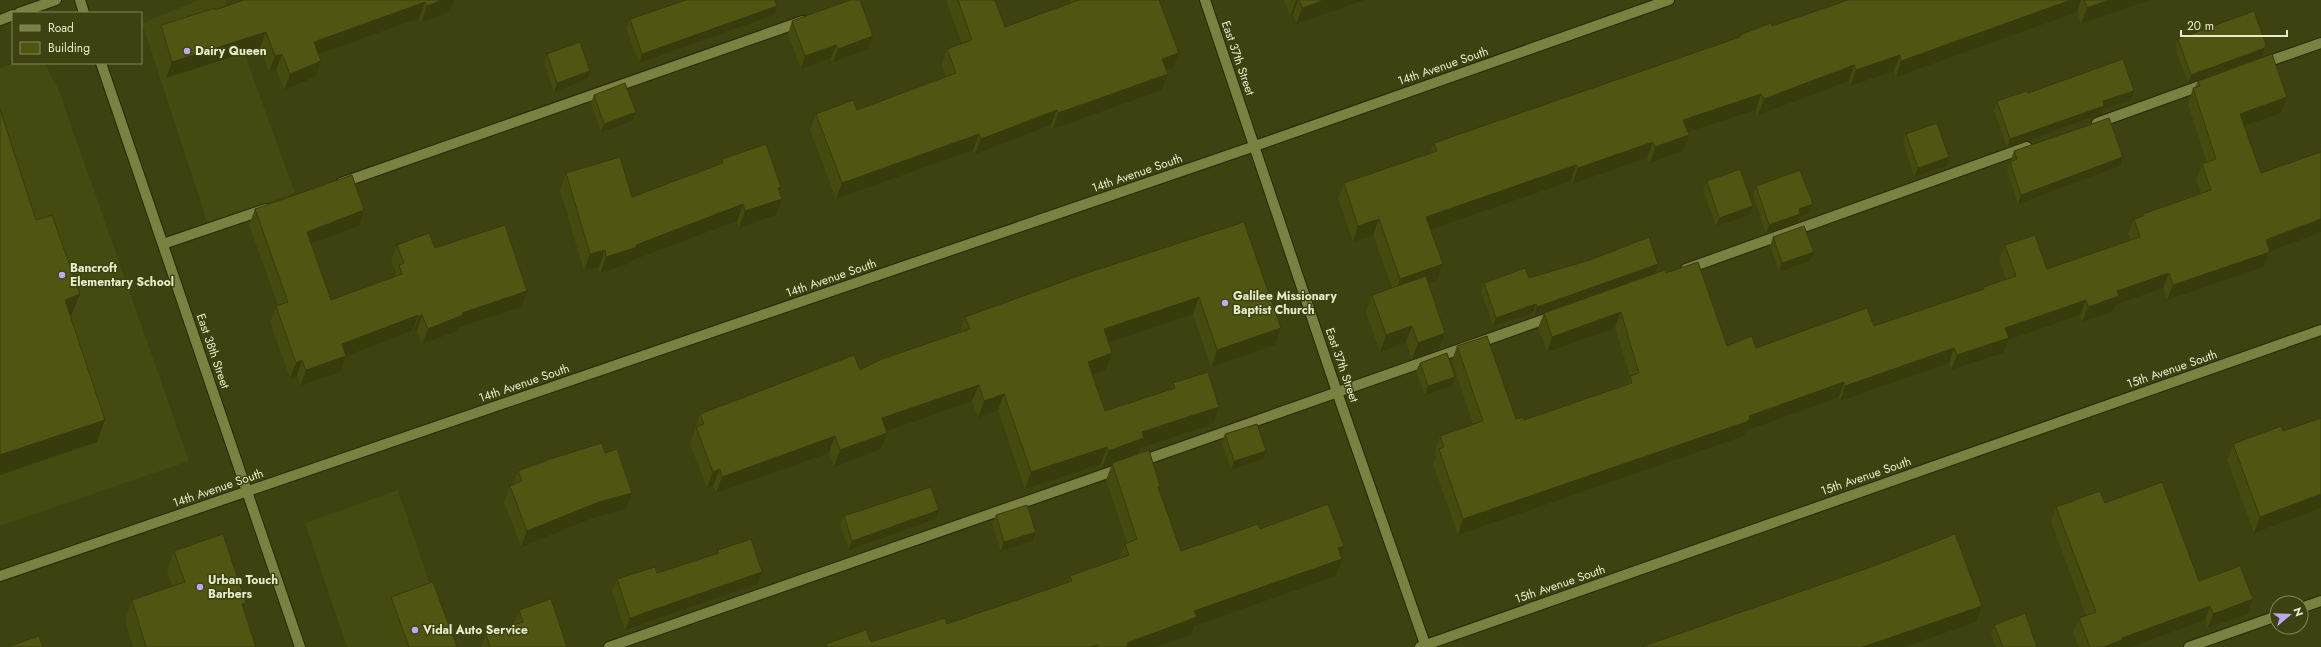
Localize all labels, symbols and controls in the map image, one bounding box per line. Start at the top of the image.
legend [12,12,142,64]
scale bar [2181,12,2287,38]
text: 20 m [2187,17,2214,35]
street label: East 37th Street [1217,18,1259,98]
text: Road [48,19,74,37]
text: Building [48,39,90,57]
place label: Dairy Queen [195,42,267,60]
street label: 14th Avenue South [1395,42,1491,90]
marker: Dairy Queen [182,46,192,56]
street label: 14th Avenue South [1089,149,1185,197]
street label: 14th Avenue South [783,254,879,302]
place label: Bancroft Elementary School [70,259,174,291]
marker: Bancroft Elementary School [57,270,67,280]
place label: Galilee Missionary Baptist Church [1233,287,1337,319]
marker: Galilee Missionary Baptist Church [1220,298,1230,308]
street label: East 38th Street [192,311,234,391]
street label: East 37th Street [1321,325,1363,405]
street label: 15th Avenue South [2124,345,2220,393]
street label: 14th Avenue South [476,359,572,407]
street label: 15th Avenue South [1818,452,1914,500]
street label: 14th Avenue South [170,464,266,512]
street label: 15th Avenue South [1512,560,1608,608]
place label: Urban Touch Barbers [208,571,278,603]
marker: Urban Touch Barbers [195,582,205,592]
north arrow [2269,595,2309,635]
text: N [2289,605,2307,618]
place label: Vidal Auto Service [422,621,528,639]
marker: Vidal Auto Service [410,625,420,635]

